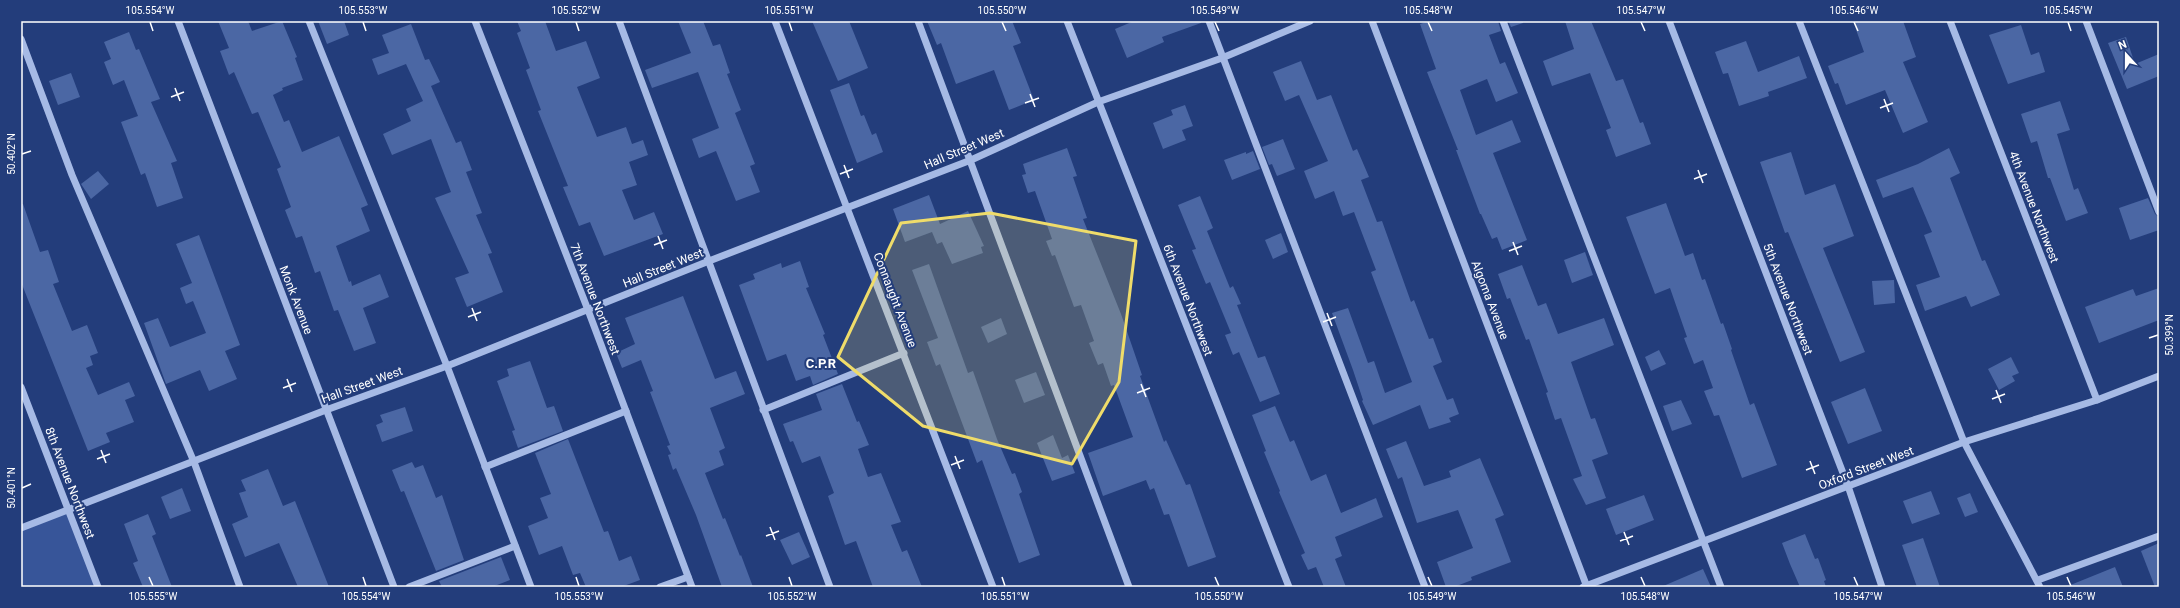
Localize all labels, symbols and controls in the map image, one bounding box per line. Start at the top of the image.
text: 105.554°W [126,5,175,16]
text: 105.553°W [339,5,388,16]
text: 105.552°W [552,5,601,16]
text: 105.551°W [765,5,814,16]
text: 105.550°W [978,5,1027,16]
text: 105.549°W [1191,5,1240,16]
text: 105.548°W [1404,5,1453,16]
text: 105.547°W [1617,5,1666,16]
text: 105.546°W [1830,5,1879,16]
text: 105.545°W [2044,5,2093,16]
north arrow [2106,34,2146,74]
text: N [2117,38,2129,53]
street label: Hall Street West [922,126,1006,172]
text: 50.402°N [6,133,17,175]
street label: 4th Avenue Northwest [2006,149,2062,265]
street label: 7th Avenue Northwest [567,241,623,357]
street label: 5th Avenue Northwest [1760,241,1816,357]
street label: 6th Avenue Northwest [1160,242,1216,358]
street label: Hall Street West [621,245,705,291]
street label: Connaught Avenue [870,251,920,349]
street label: Algoma Avenue [1468,258,1512,342]
street label: Monk Avenue [277,264,315,336]
text: 50.399°N [2164,314,2175,356]
district label: C.P.R [806,356,837,371]
street label: Hall Street West [319,364,405,406]
street label: 8th Avenue Northwest [42,425,98,541]
street label: Oxford Street West [1817,443,1915,493]
text: 50.401°N [6,467,17,509]
text: 105.555°W [129,591,178,602]
text: 105.554°W [342,591,391,602]
text: 105.553°W [555,591,604,602]
text: 105.552°W [768,591,817,602]
text: 105.551°W [981,591,1030,602]
text: 105.550°W [1195,591,1244,602]
text: 105.549°W [1408,591,1457,602]
text: 105.548°W [1621,591,1670,602]
text: 105.547°W [1834,591,1883,602]
text: 105.546°W [2047,591,2096,602]

